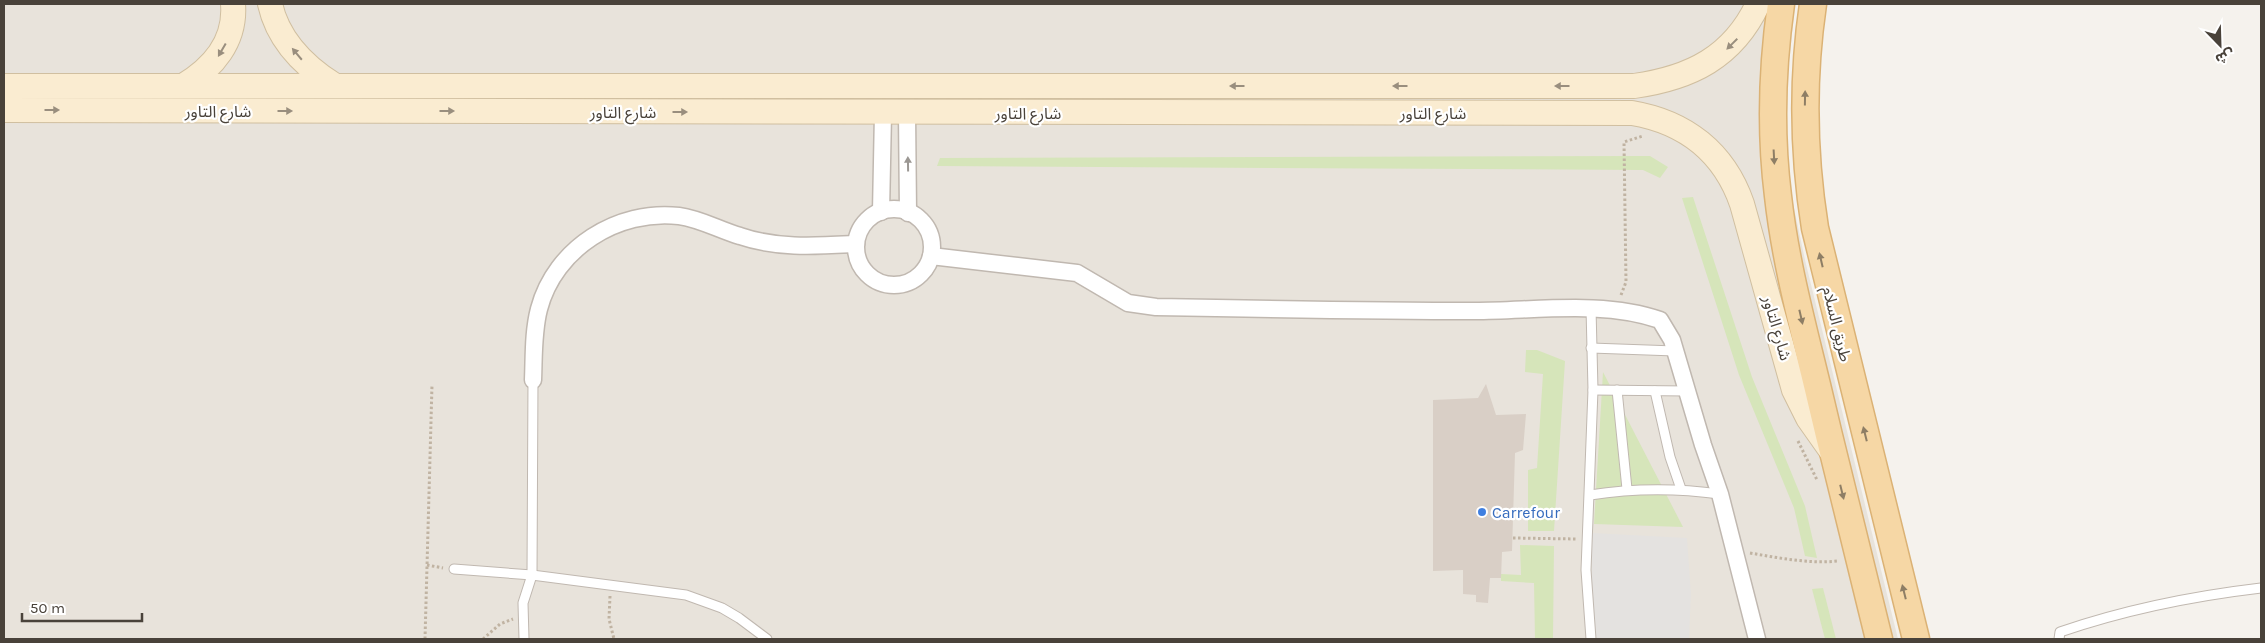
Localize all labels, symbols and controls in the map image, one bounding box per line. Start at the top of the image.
north arrow [2195,20,2245,70]
one-way arrow [1726,38,1738,50]
one-way arrow [217,44,226,57]
text: ش [2213,45,2237,68]
one-way arrow [291,48,302,61]
one-way arrow [1229,82,1245,90]
one-way arrow [1392,82,1408,90]
one-way arrow [1554,82,1570,90]
one-way arrow [1801,90,1809,106]
street label: شارع التاور [184,102,251,124]
street label: شارع التاور [589,103,656,125]
street label: شارع التاور [994,104,1061,126]
street label: شارع التاور [1399,104,1466,126]
one-way arrow [45,107,61,115]
one-way arrow [277,107,293,115]
one-way arrow [440,108,456,116]
one-way arrow [672,108,688,116]
one-way arrow [1771,149,1779,165]
one-way arrow [904,156,912,172]
one-way arrow [1817,252,1825,267]
street label: طريق السلام [1816,284,1856,365]
street label: شارع التاور [1756,292,1795,363]
one-way arrow [1797,310,1805,325]
one-way arrow [1861,427,1869,442]
one-way arrow [1839,485,1847,500]
place label: Carrefour [1492,503,1560,522]
marker: Carrefour [1476,506,1488,518]
one-way arrow [1900,584,1908,599]
scale bar [22,590,142,622]
text: 50 m [30,599,65,617]

